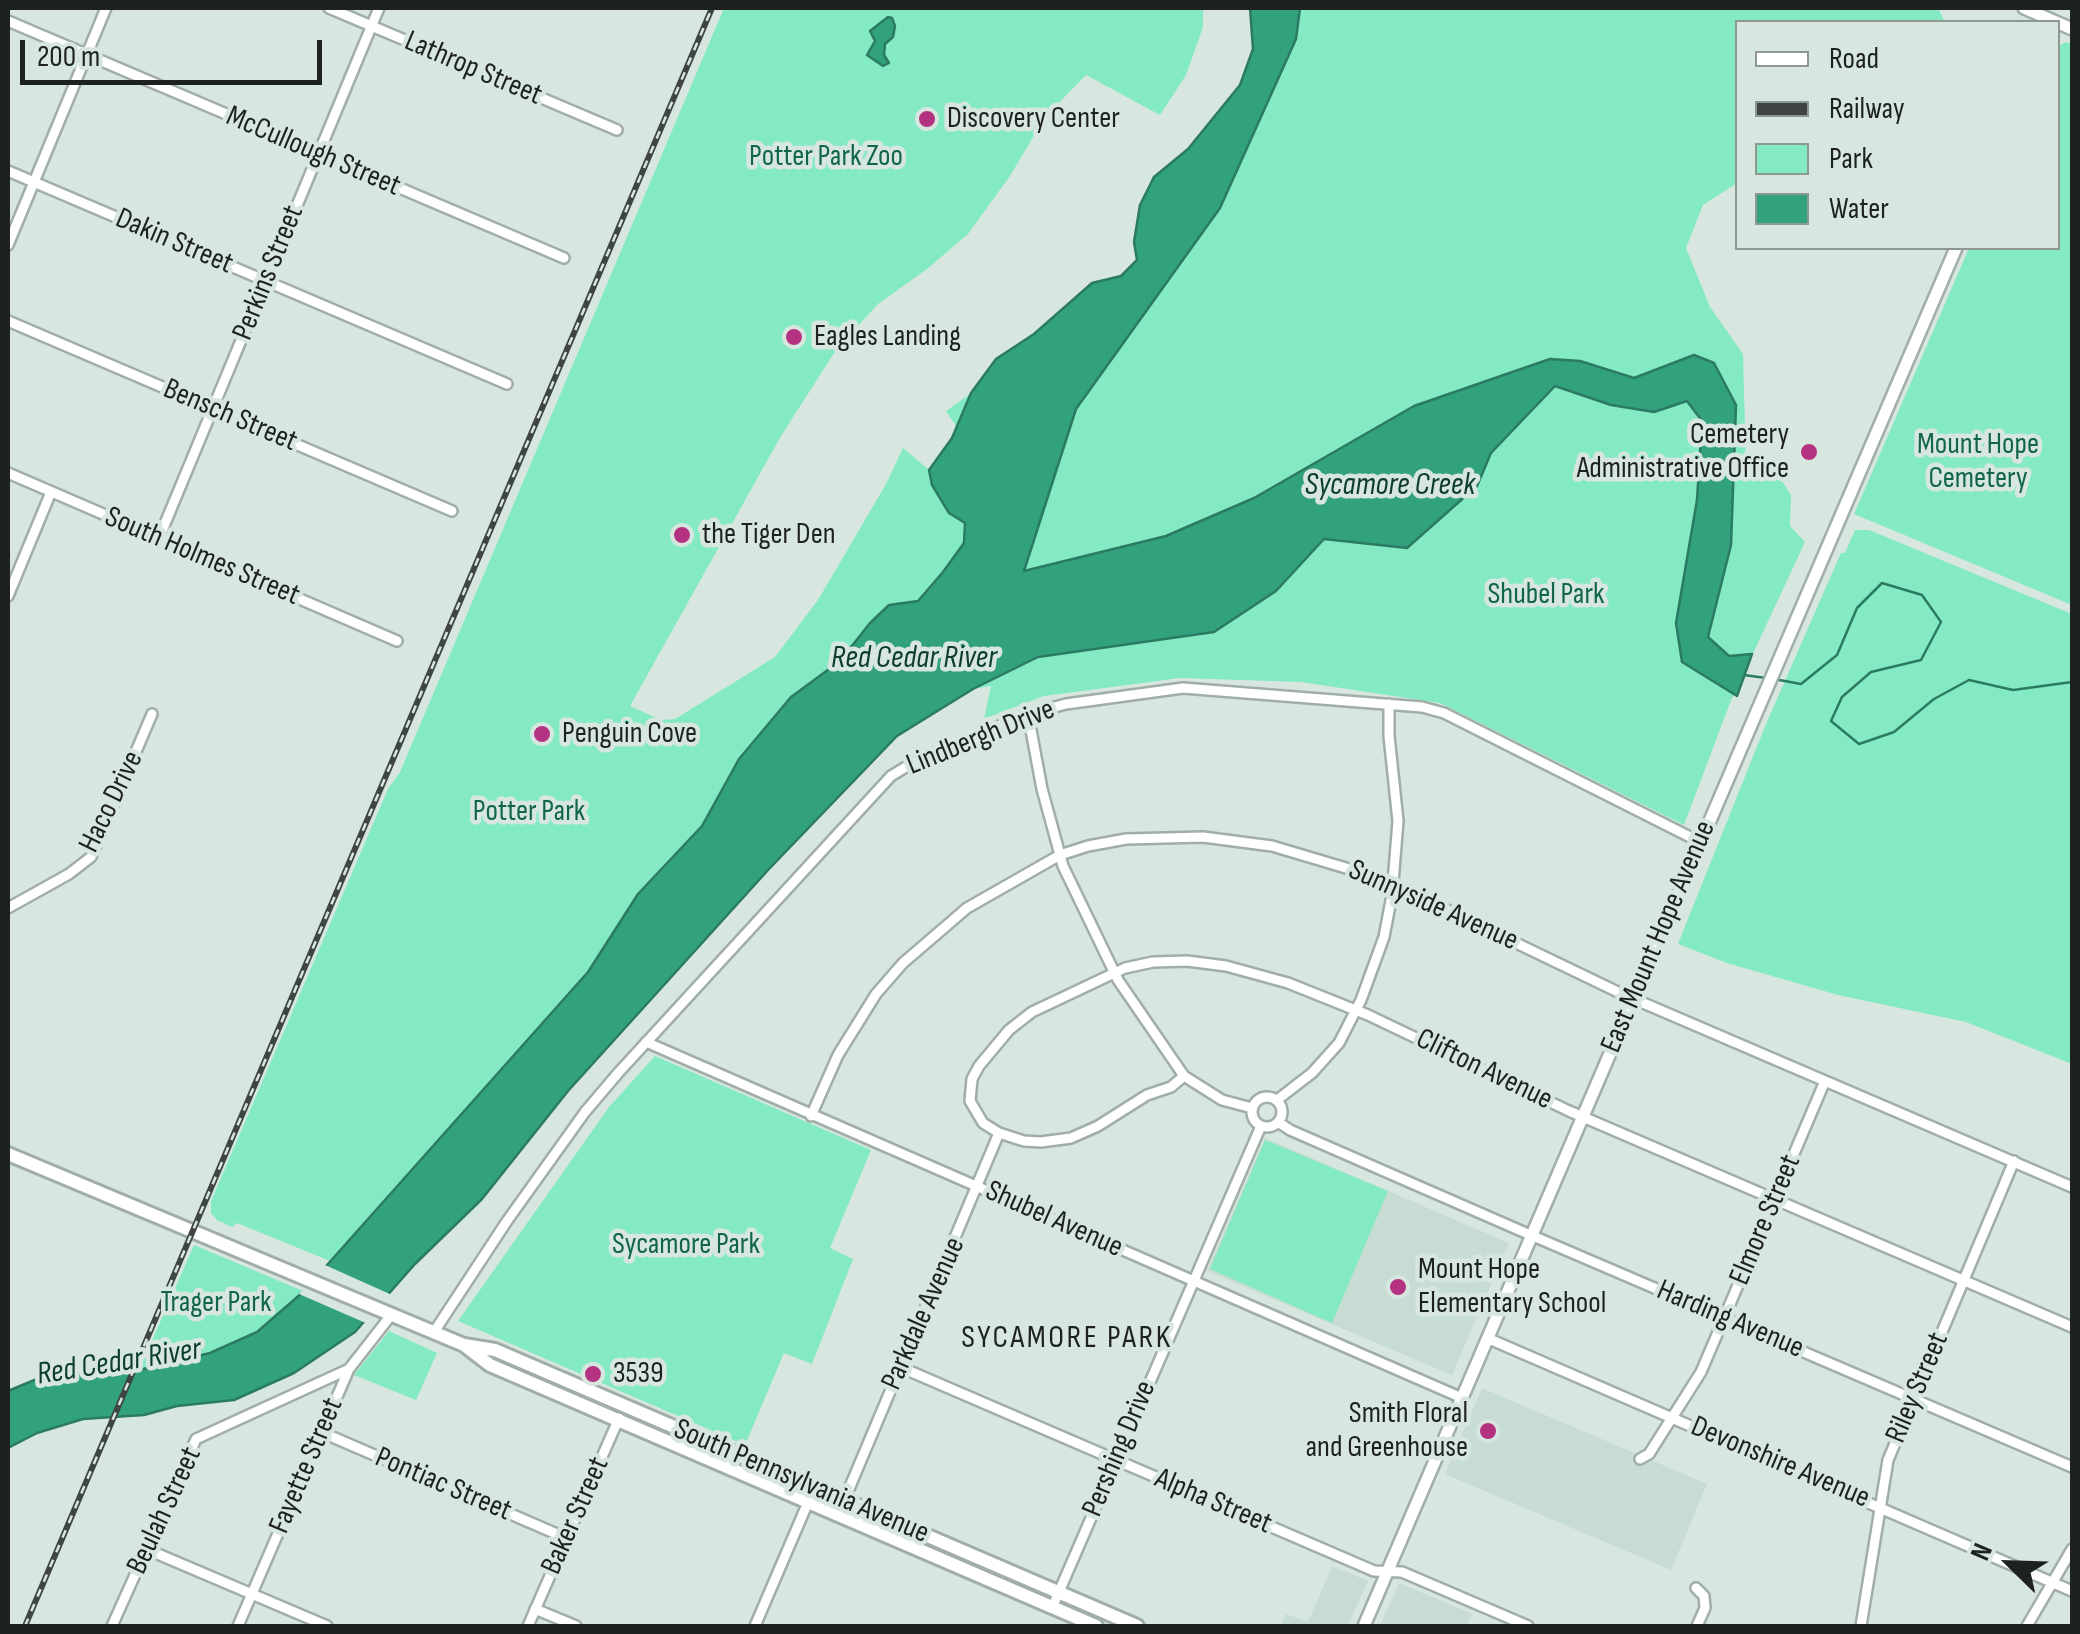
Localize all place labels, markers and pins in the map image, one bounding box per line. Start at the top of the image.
place label: Discovery Center [947,101,1120,137]
marker: Discovery Center [916,108,938,130]
place label: Eagles Landing [814,319,961,355]
marker: Eagles Landing [783,326,805,348]
place label: Cemetery Administrative Office [1577,417,1789,488]
marker: Cemetery Administrative Office [1798,441,1820,463]
place label: the Tiger Den [702,517,836,553]
marker: the Tiger Den [671,524,693,546]
place label: Penguin Cove [562,716,697,752]
marker: Penguin Cove [531,723,553,745]
place label: Mount Hope Elementary School [1418,1252,1606,1322]
marker: Mount Hope Elementary School [1387,1276,1409,1298]
place label: 3539 [613,1356,663,1392]
marker: 3539 [582,1363,604,1385]
place label: Smith Floral and Greenhouse [1306,1396,1468,1466]
marker: Smith Floral and Greenhouse [1477,1420,1499,1442]

